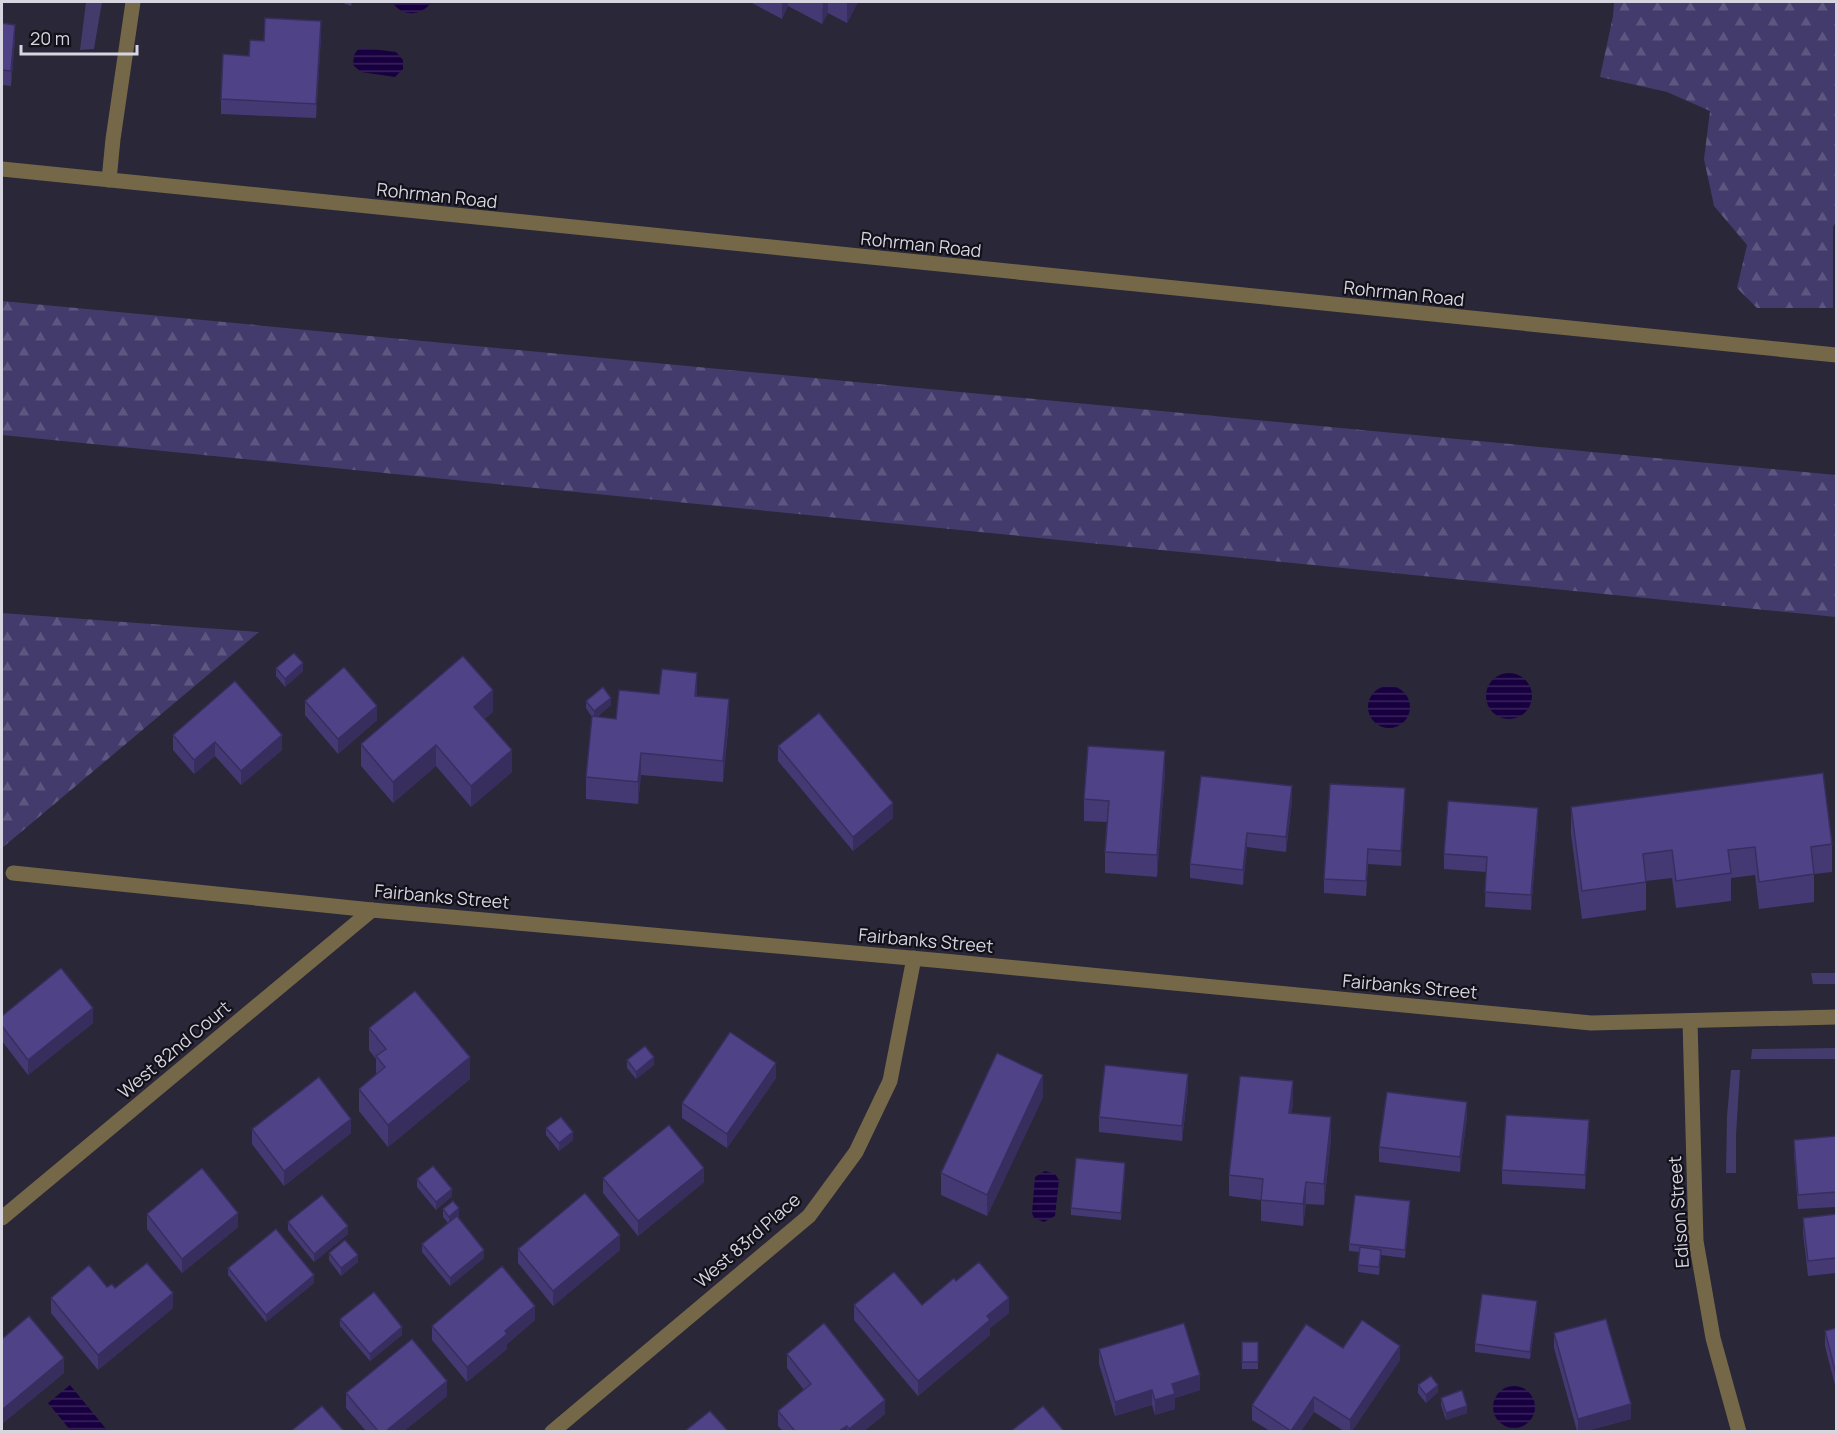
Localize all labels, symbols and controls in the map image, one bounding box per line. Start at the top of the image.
scale bar [21,18,136,56]
text: 20 m [30,26,70,50]
street label: Rohrman Road [375,177,499,213]
street label: Rohrman Road [859,226,983,262]
street label: Rohrman Road [1342,275,1466,311]
street label: Fairbanks Street [374,878,510,914]
street label: Fairbanks Street [858,922,994,958]
street label: Fairbanks Street [1342,968,1478,1004]
street label: West 82nd Court [113,995,235,1103]
street label: Edison Street [1662,1155,1694,1269]
street label: West 83rd Place [689,1187,805,1293]

